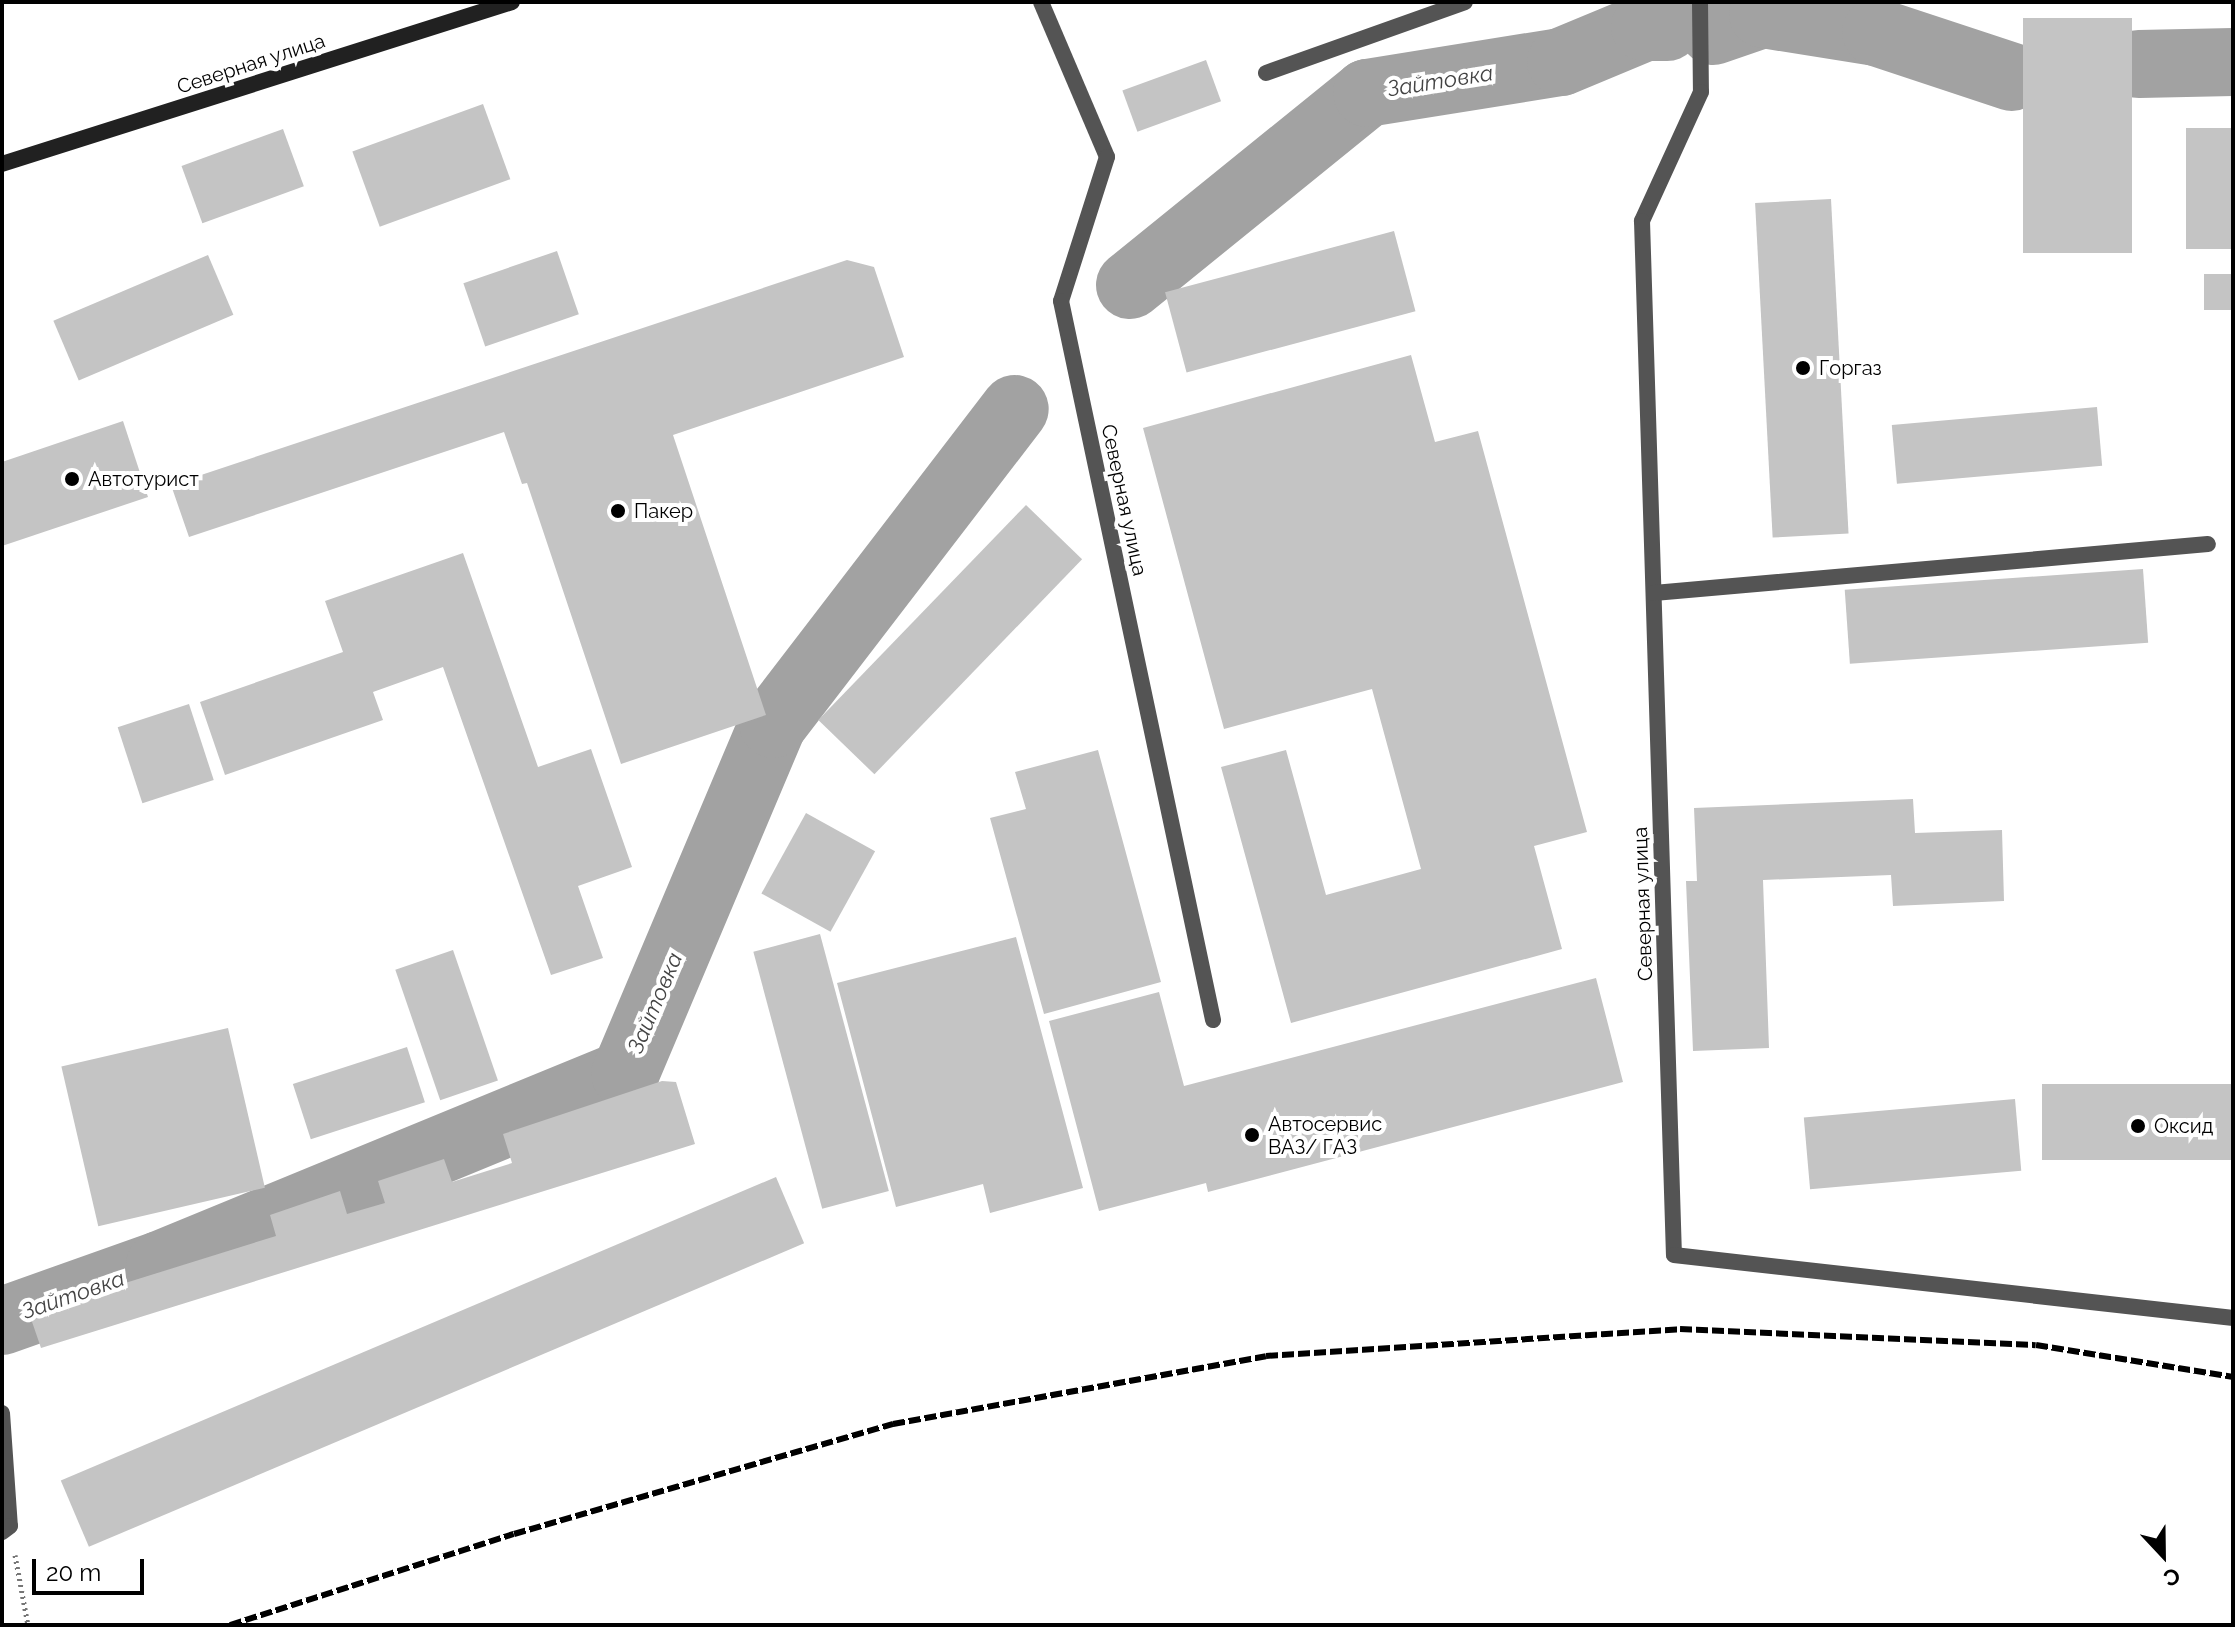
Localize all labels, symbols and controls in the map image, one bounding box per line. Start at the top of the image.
street label: Северная улица [174,29,328,99]
water label: Зайтовка [1385,60,1495,102]
place label: Горгаз [1819,356,1882,380]
marker: Горгаз [1794,359,1812,377]
street label: Северная улица [1096,422,1152,578]
place label: Автотурист [88,467,199,491]
marker: Автотурист [63,470,81,488]
place label: Пакер [634,499,693,523]
marker: Пакер [609,502,627,520]
street label: Северная улица [1628,826,1658,982]
water label: Зайтовка [622,949,688,1057]
place label: Автосервис ВАЗ/ ГАЗ [1268,1112,1382,1159]
place label: Оксид [2154,1114,2213,1138]
marker: Оксид [2129,1117,2147,1135]
marker: Автосервис ВАЗ/ ГАЗ [1243,1126,1261,1144]
water label: Зайтовка [18,1265,128,1325]
north arrow [2123,1515,2203,1595]
scale bar [36,1543,148,1593]
text: 20 m [46,1558,101,1587]
text: С [2160,1562,2184,1592]

